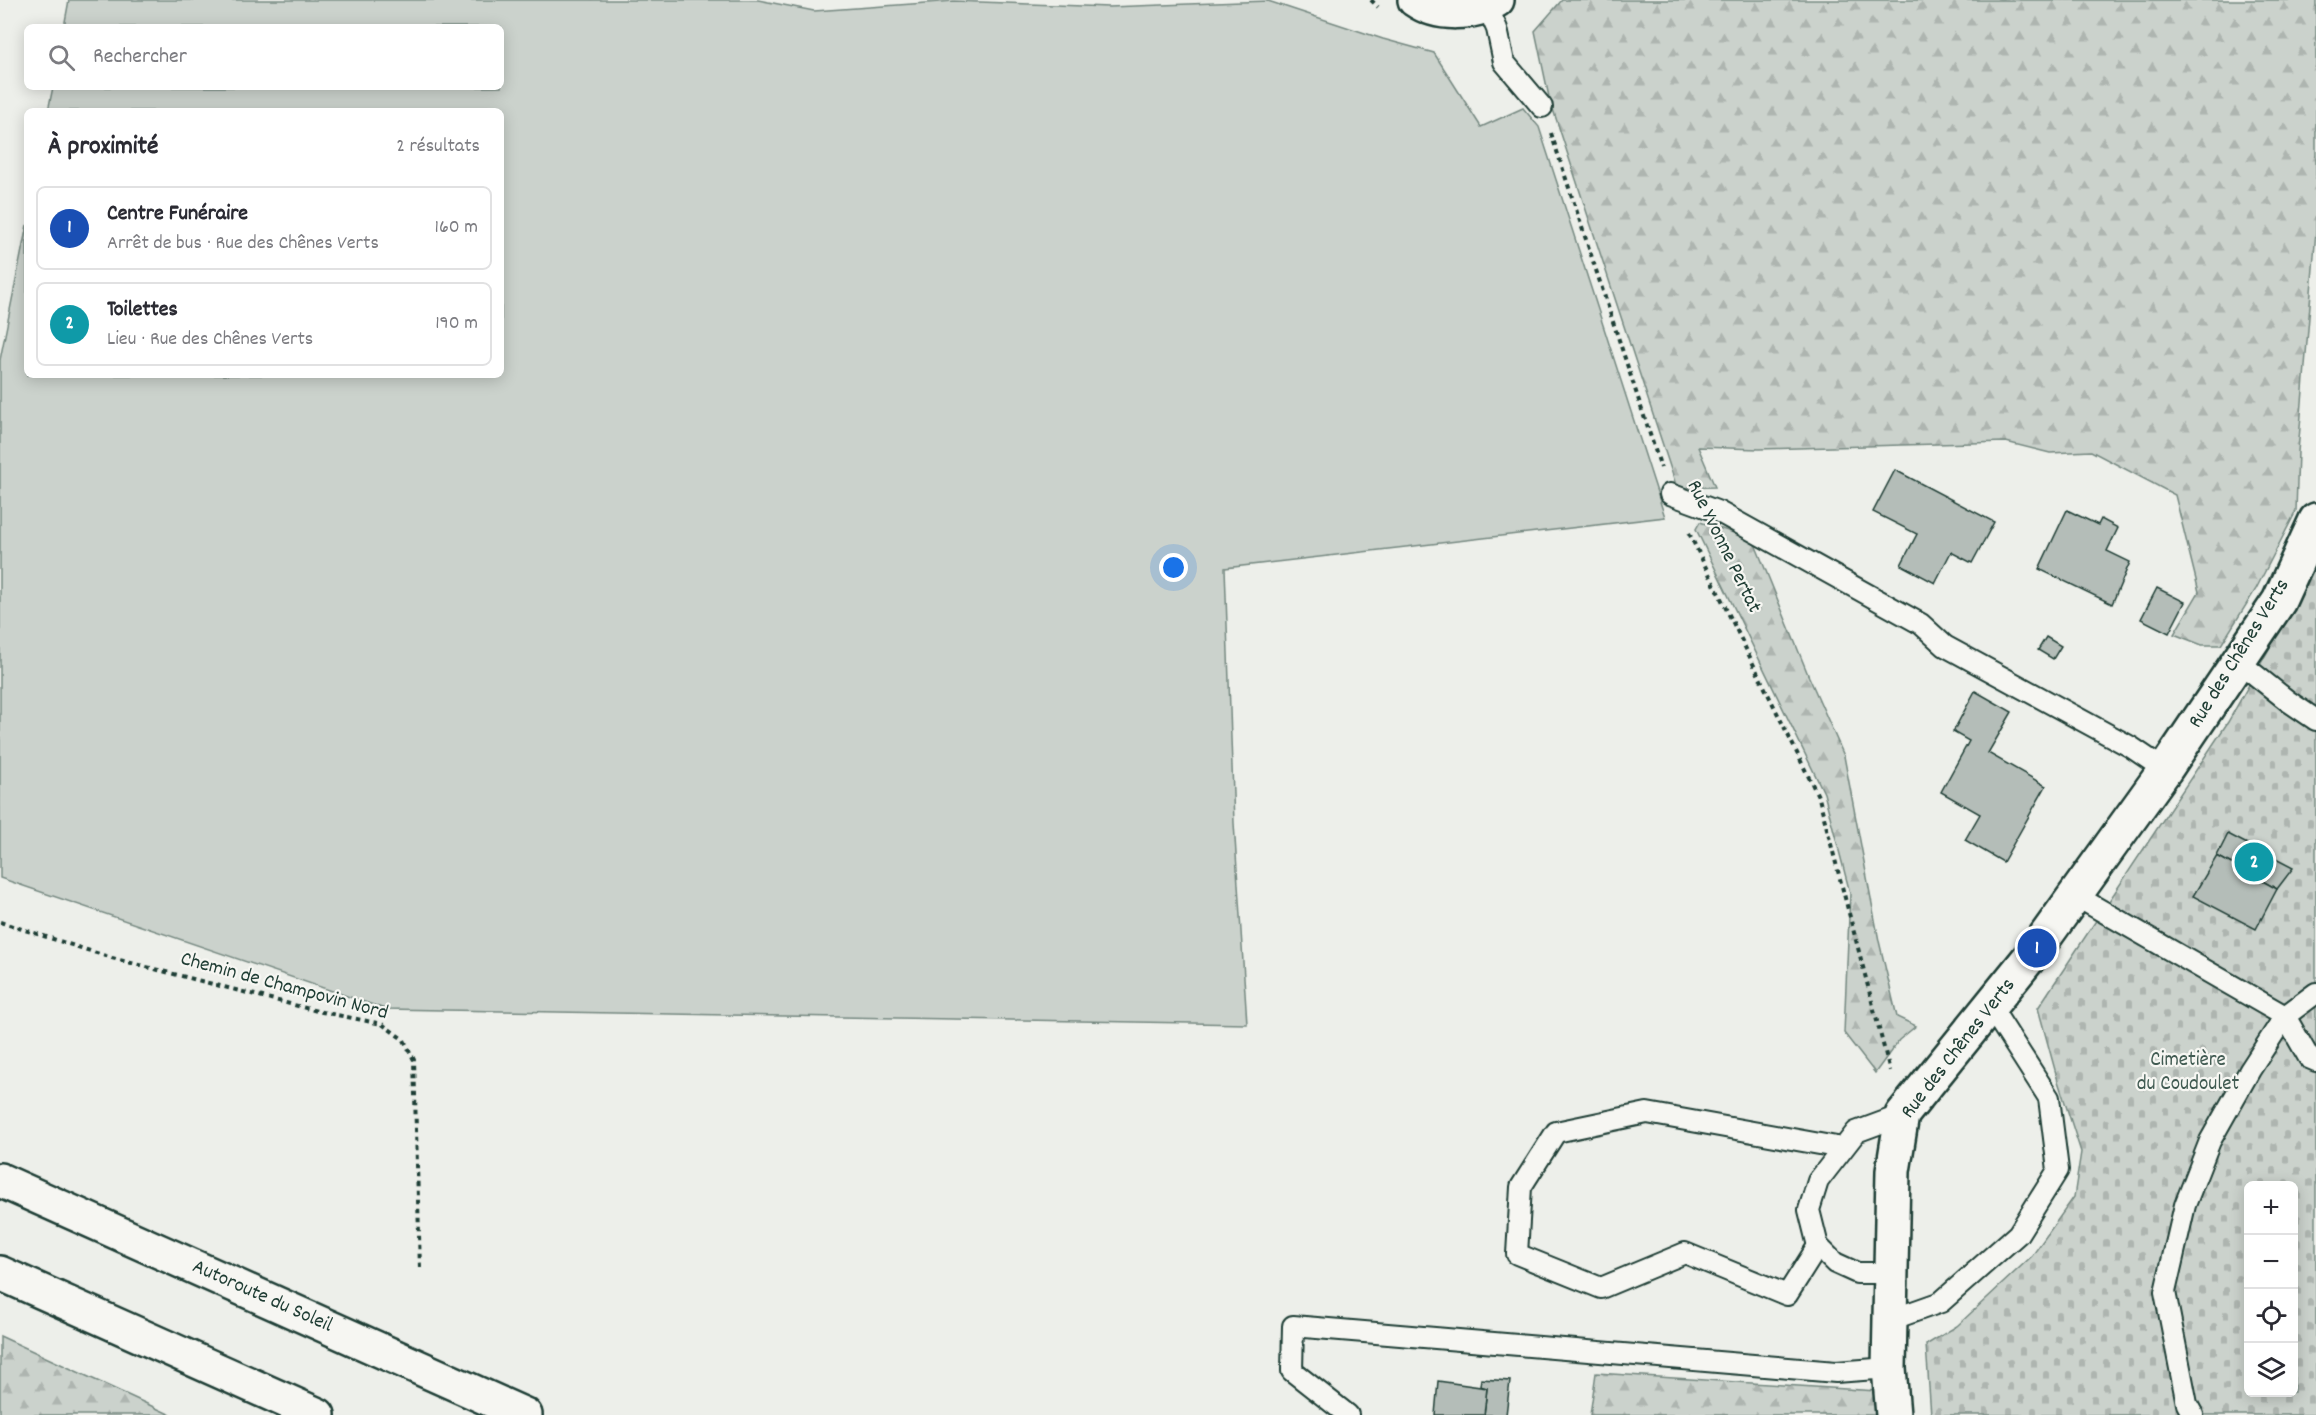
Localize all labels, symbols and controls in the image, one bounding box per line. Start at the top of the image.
search box [24,24,504,90]
icon: search [45,41,78,74]
text: Rechercher [93,42,187,73]
text: À proximité [48,129,158,166]
text: 2 résultats [396,133,480,161]
text: Centre Funéraire [107,199,248,230]
text: 1 [67,214,72,242]
text: 160 m [435,214,478,242]
text: Arrêt de bus · Rue des Chênes Verts [107,230,379,258]
text: Toilettes [107,295,178,326]
text: 2 [65,310,74,338]
text: 190 m [435,310,478,338]
text: Lieu · Rue des Chênes Verts [107,326,313,354]
street label: Rue Yvonne Pertat [1678,475,1768,619]
your location [1159,553,1188,582]
street label: Rue des Chênes Verts [2182,573,2298,735]
pin: 2 [2234,840,2274,884]
pin: 1 [2018,926,2056,970]
street label: Chemin de Champovin Nord [177,945,391,1029]
street label: Rue des Chênes Verts [1894,972,2024,1126]
park label: Cimetière du Coudoulet [2137,1046,2240,1100]
map controls [2244,1181,2298,1397]
button: + [2244,1181,2298,1235]
button: − [2244,1235,2298,1289]
street label: Autoroute du Soleil [187,1253,337,1341]
button: locate [2244,1289,2298,1343]
button: layers [2244,1343,2298,1397]

